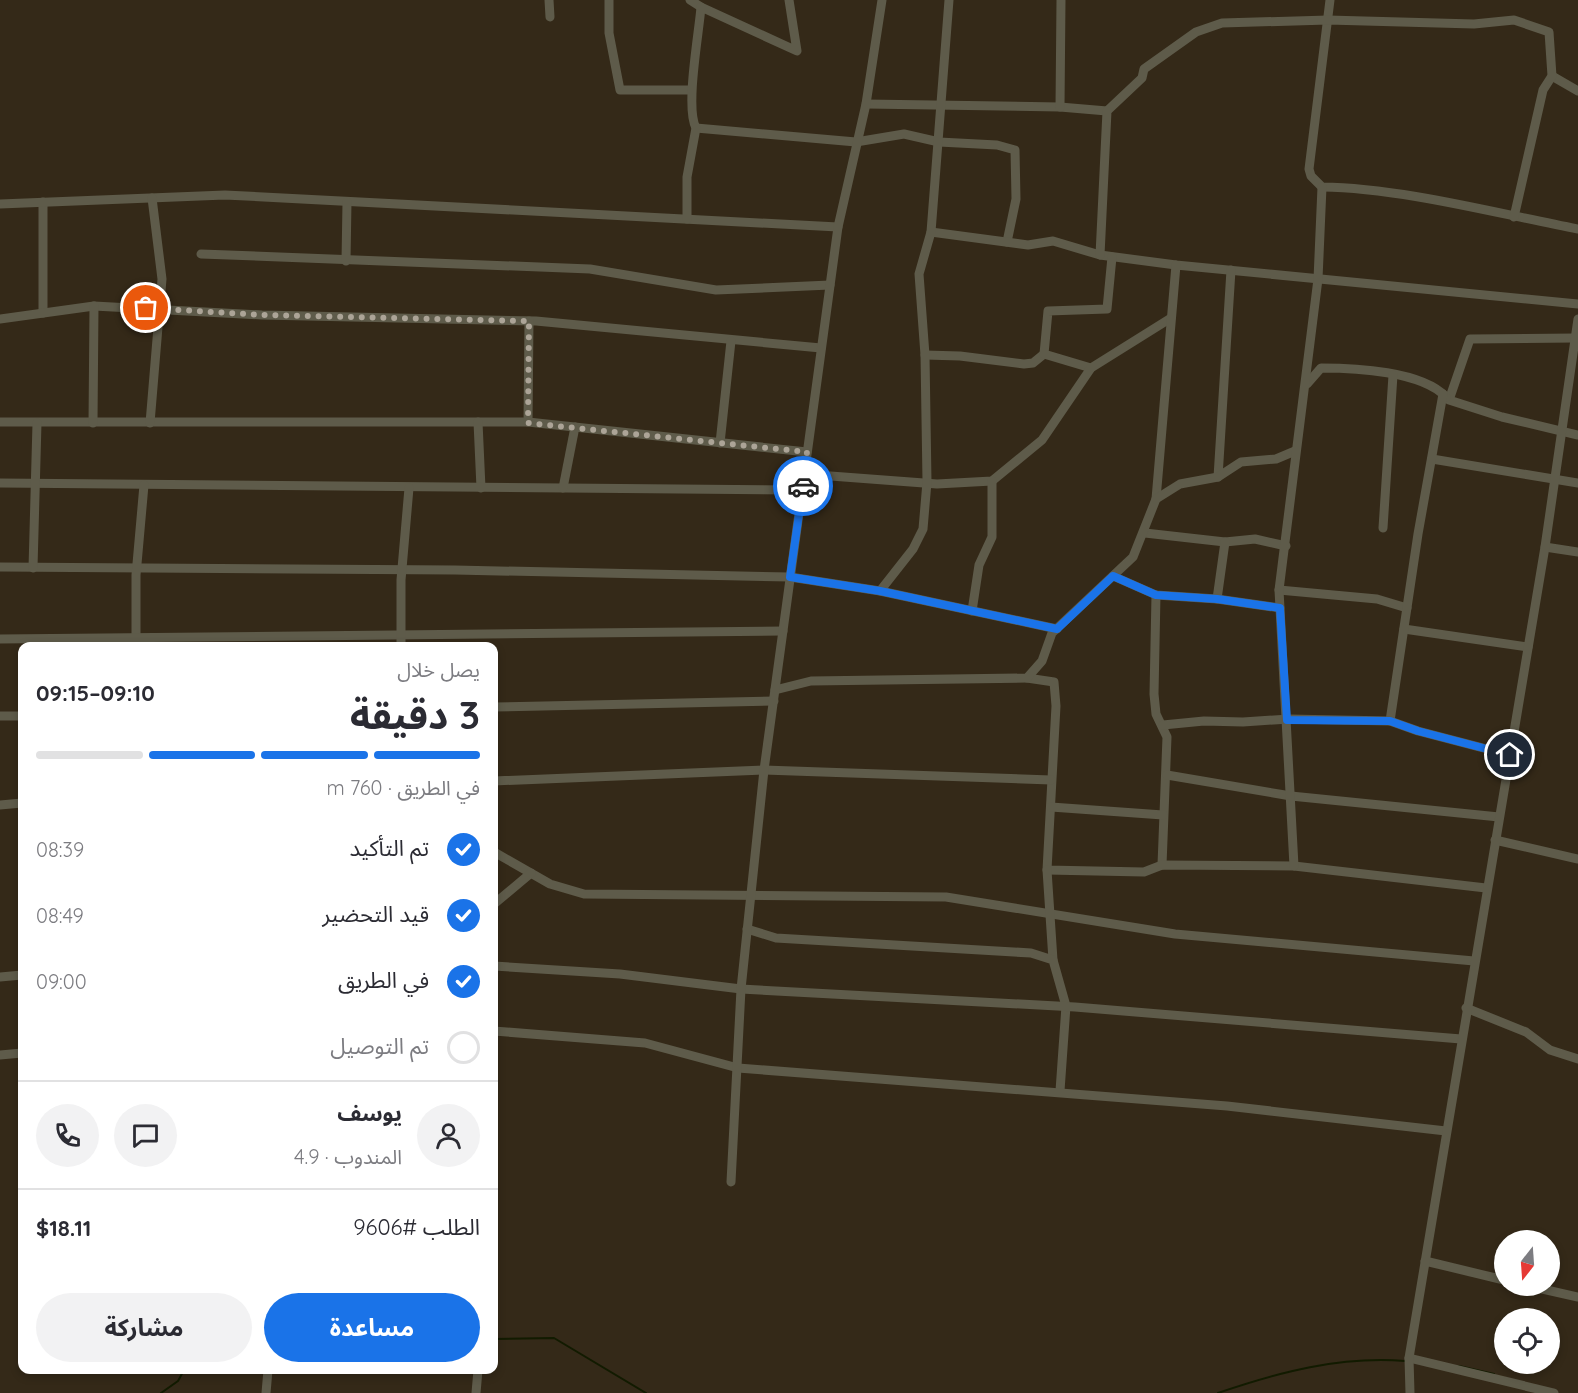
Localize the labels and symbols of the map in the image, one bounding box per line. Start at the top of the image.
pin [120,282,171,333]
courier [773,456,833,516]
pin [1484,729,1535,780]
north arrow [1494,1230,1560,1296]

